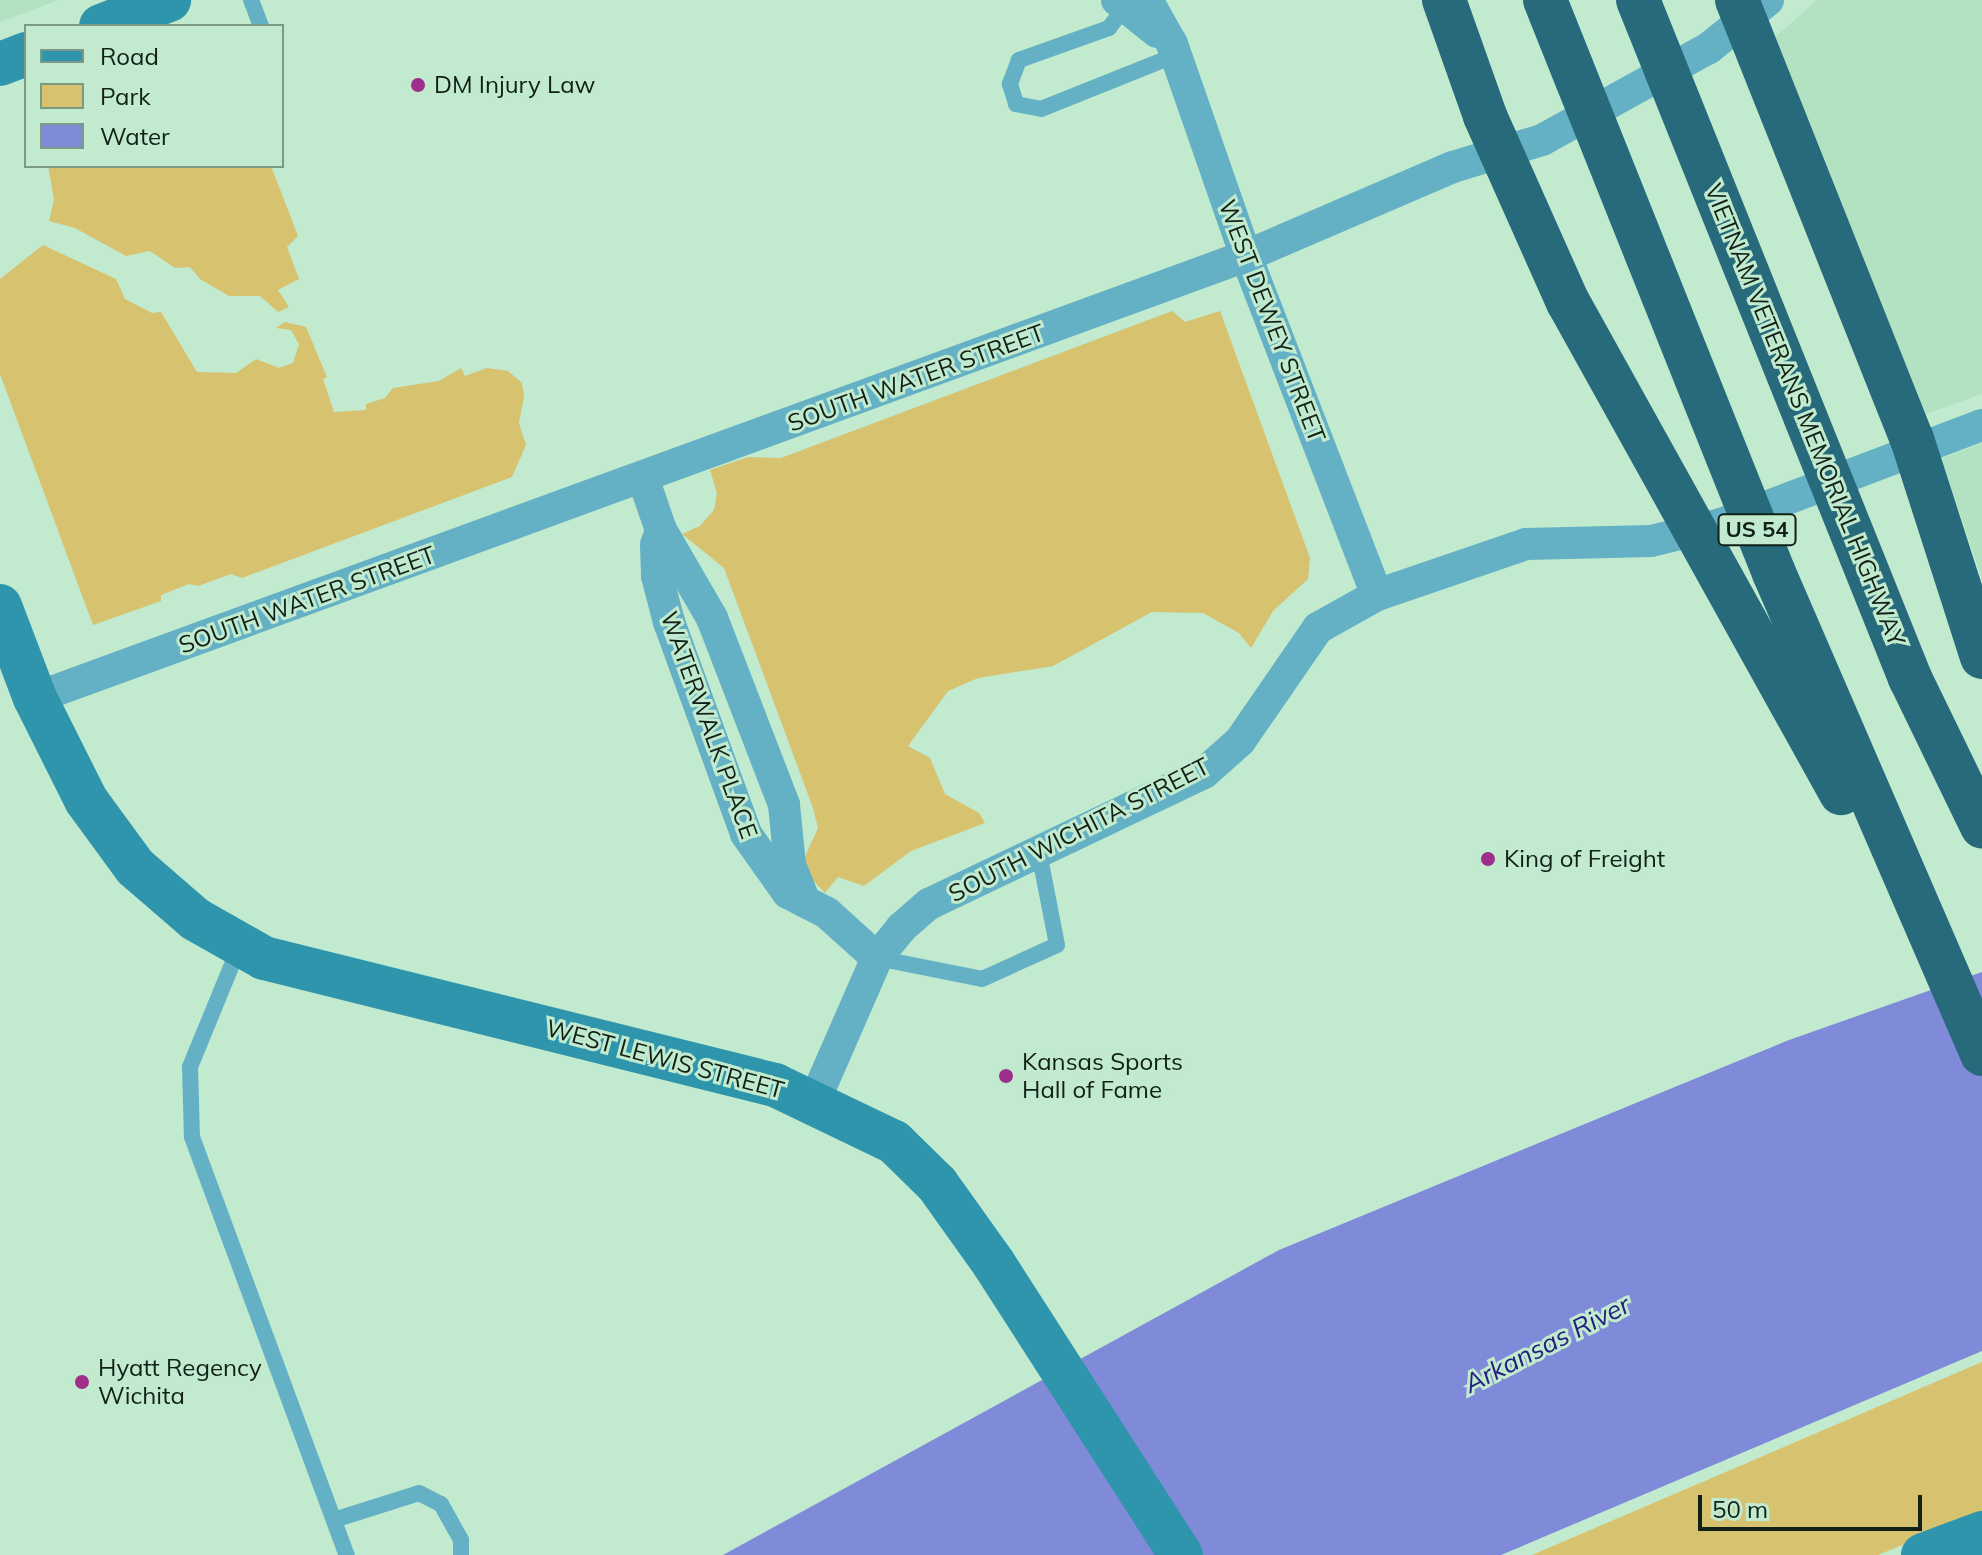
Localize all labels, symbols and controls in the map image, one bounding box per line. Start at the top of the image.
legend [24,24,284,168]
text: Road [100,41,159,71]
place label: DM Injury Law [434,71,595,99]
marker: DM Injury Law [409,76,427,94]
text: Park [100,81,151,111]
text: Water [100,121,170,151]
street label: VIETNAM VETERANS MEMORIAL HIGHWAY [1699,180,1911,650]
street label: WEST DEWEY STREET [1212,196,1332,446]
street label: SOUTH WATER STREET [784,318,1048,438]
road number: US 54 [1717,512,1797,548]
street label: SOUTH WATER STREET [175,540,439,660]
street label: WATERWALK PLACE [654,607,764,843]
street label: SOUTH WICHITA STREET [944,752,1214,908]
place label: King of Freight [1504,845,1665,873]
marker: King of Freight [1479,850,1497,868]
street label: WEST LEWIS STREET [543,1013,787,1105]
place label: Kansas Sports Hall of Fame [1022,1048,1183,1104]
marker: Kansas Sports Hall of Fame [997,1067,1015,1085]
water label: Arkansas River [1459,1289,1635,1399]
place label: Hyatt Regency Wichita [98,1354,262,1410]
marker: Hyatt Regency Wichita [73,1373,91,1391]
scale bar [1702,1479,1926,1529]
text: 50 m [1712,1494,1768,1524]

